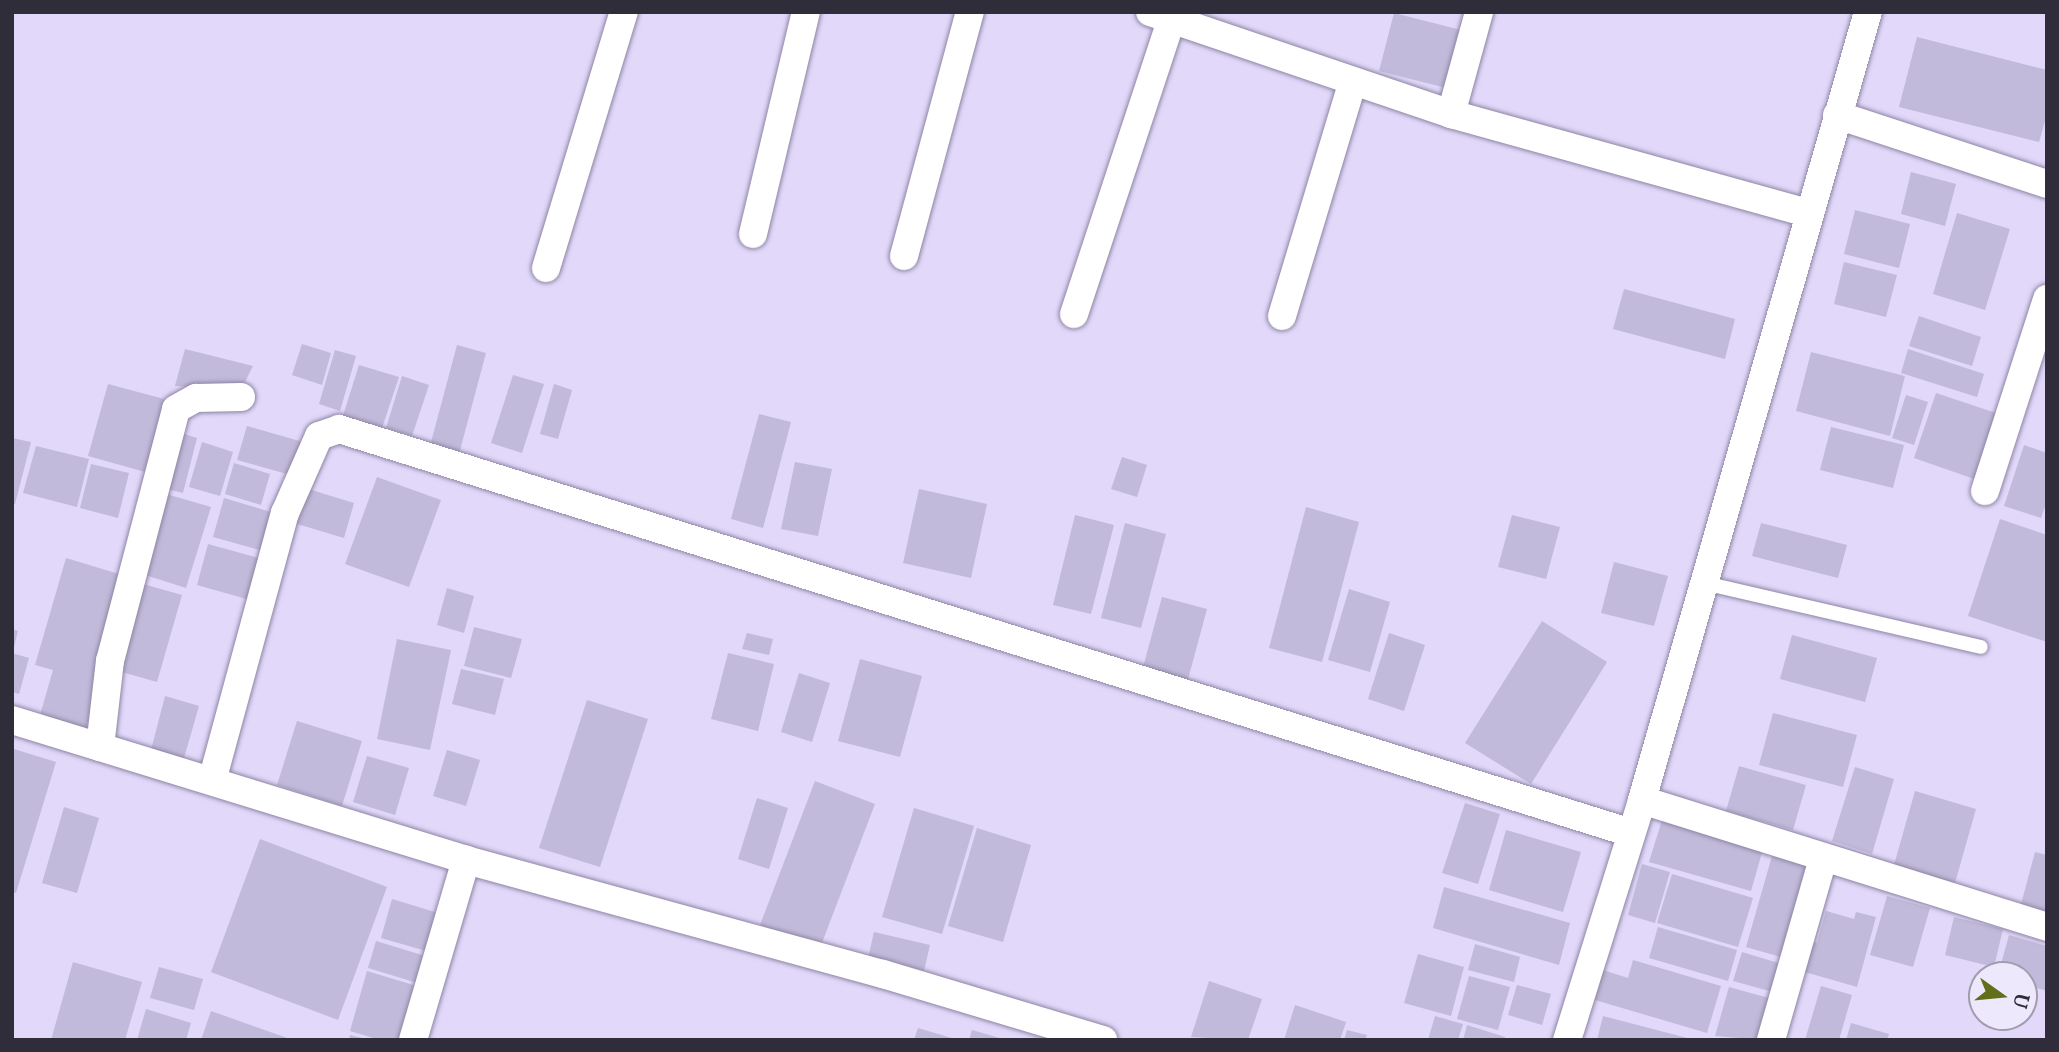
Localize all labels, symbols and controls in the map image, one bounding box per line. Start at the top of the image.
north arrow [1968,961,2038,1031]
text: U [2008,991,2035,1011]

